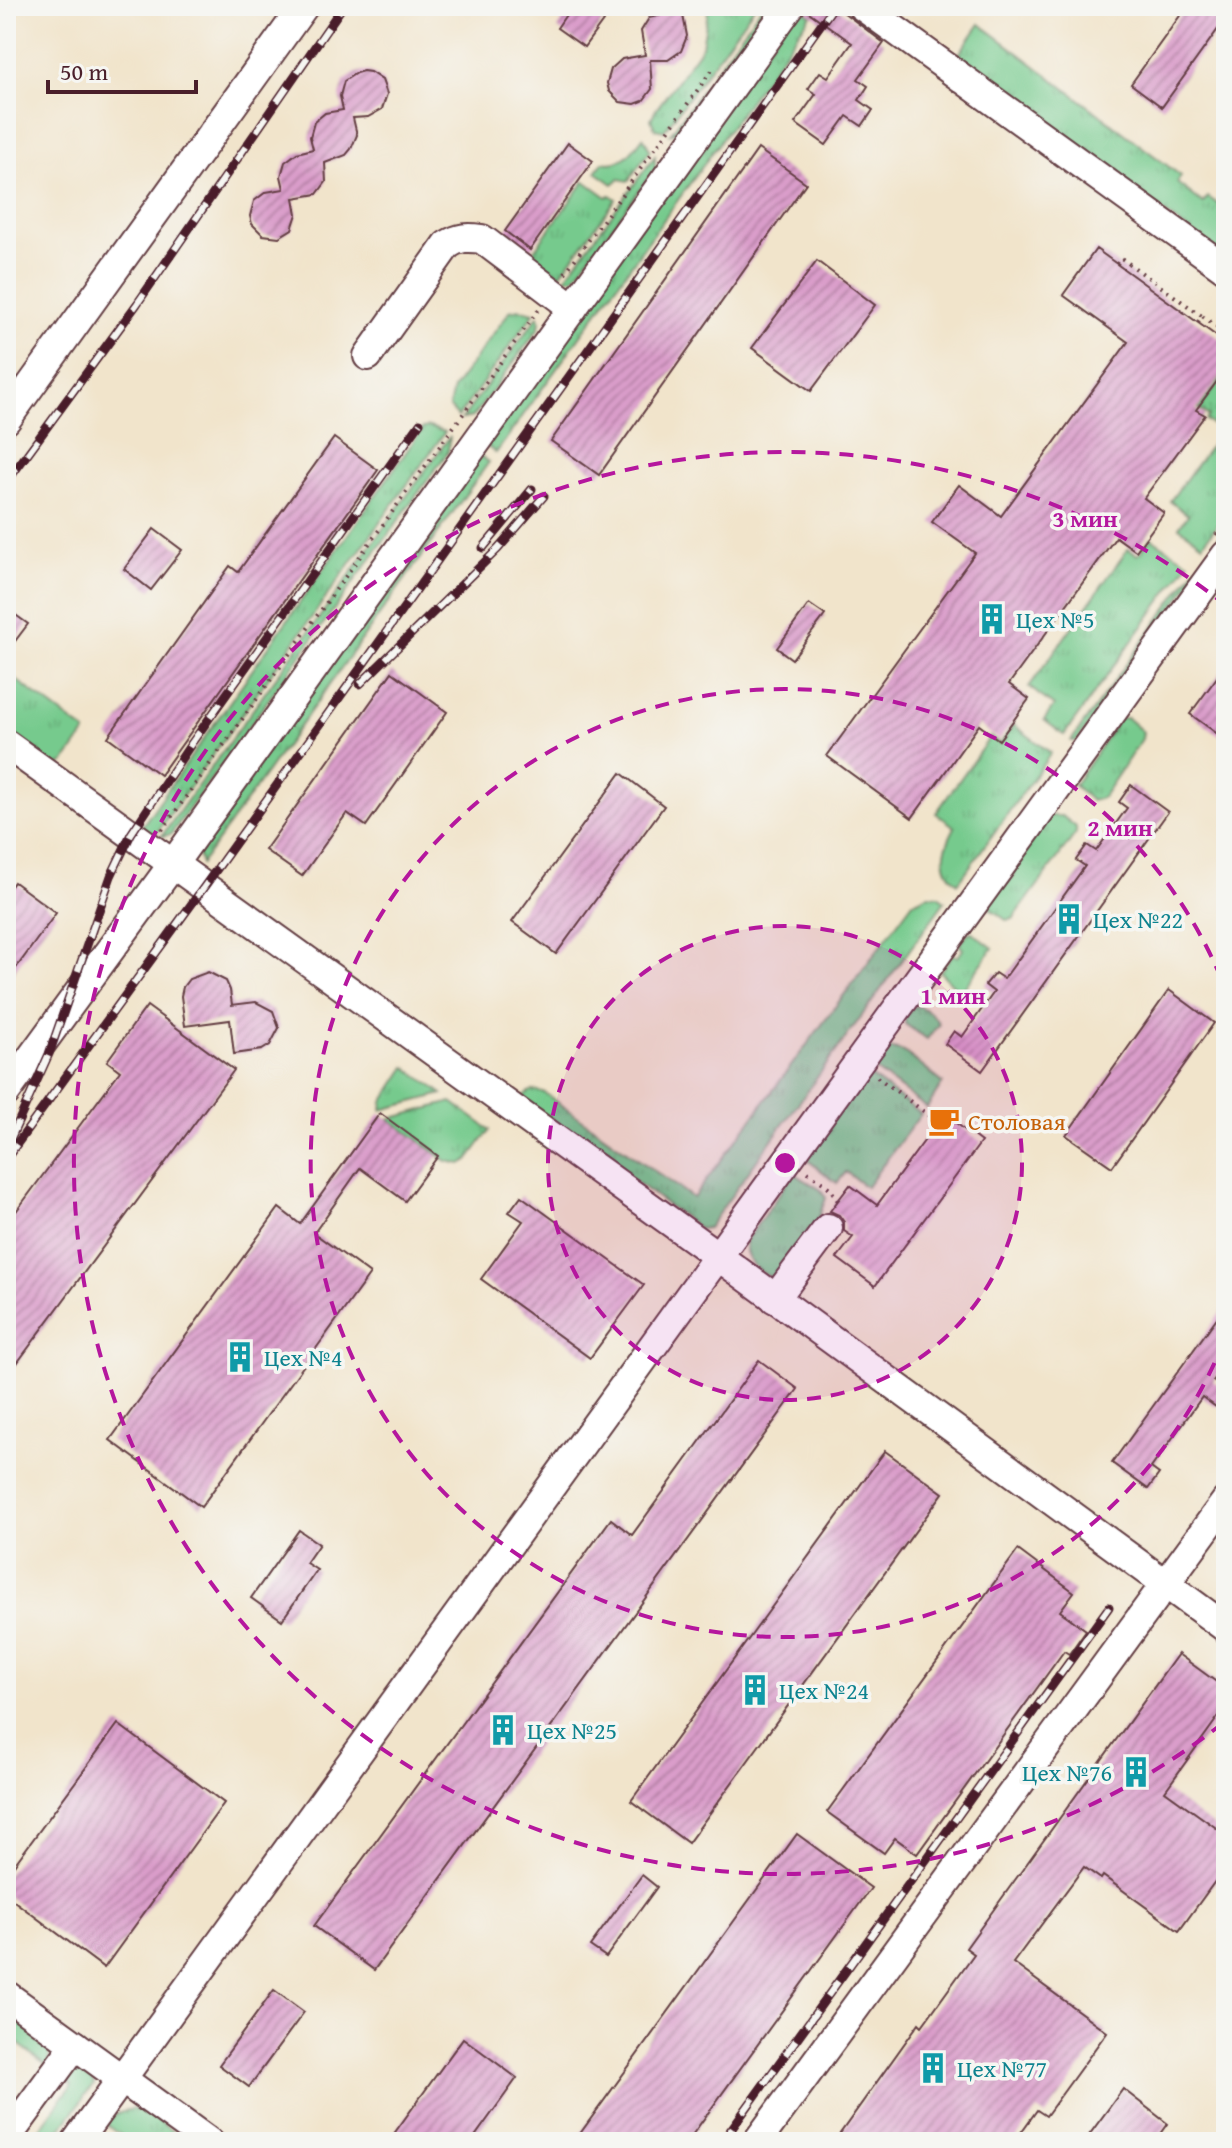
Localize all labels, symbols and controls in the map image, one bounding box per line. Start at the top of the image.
scale bar [48,44,196,94]
text: 50 m [60,54,108,89]
text: 3 мин [1052,501,1118,536]
building icon: Цех №5 [975,602,1009,636]
place label: Цех №5 [1016,602,1094,637]
text: 2 мин [1087,810,1153,845]
building icon: Цех №22 [1052,902,1086,936]
place label: Цех №22 [1093,902,1183,937]
text: 1 мин [920,978,986,1013]
cafe icon: Столовая [927,1104,961,1138]
place label: Столовая [968,1104,1066,1139]
centre of rings [771,1149,799,1177]
building icon: Цех №4 [223,1340,257,1374]
place label: Цех №4 [264,1340,342,1375]
building icon: Цех №24 [738,1673,772,1707]
place label: Цех №24 [779,1673,869,1708]
building icon: Цех №25 [486,1713,520,1747]
place label: Цех №25 [527,1713,617,1748]
place label: Цех №76 [1022,1755,1112,1790]
building icon: Цех №76 [1119,1755,1153,1789]
building icon: Цех №77 [916,2051,950,2085]
place label: Цех №77 [957,2051,1047,2086]

